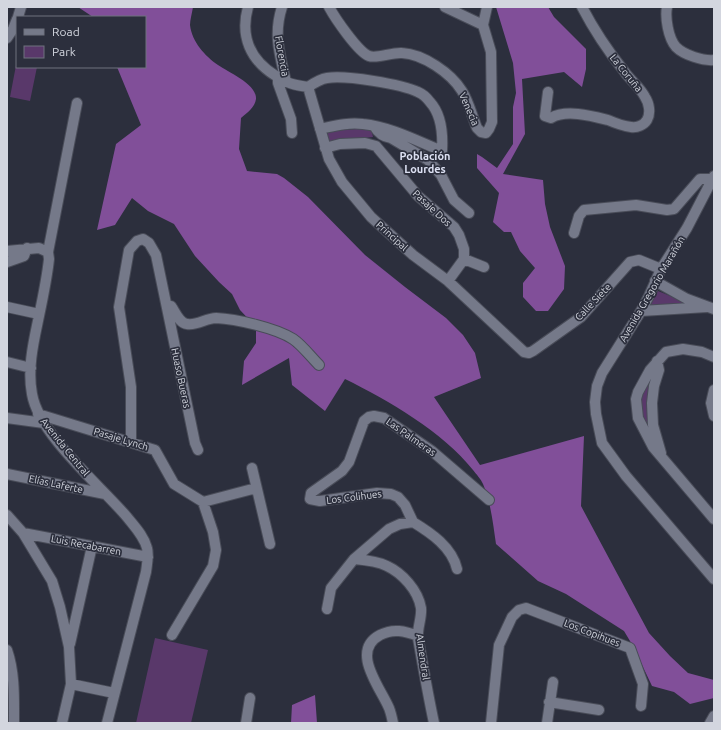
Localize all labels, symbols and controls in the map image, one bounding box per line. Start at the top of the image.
legend [16,16,146,68]
text: Road [52,25,80,38]
street label: Florencia [273,35,291,77]
text: Park [52,45,76,58]
street label: La Coruña [608,52,644,94]
street label: Venecia [457,91,481,127]
district label: Población Lourdes [400,150,450,175]
street label: Pasaje Dos [411,188,453,228]
street label: Principal [374,219,410,253]
street label: Avenida Gregorio Marañón [617,234,687,344]
street label: Calle Siete [573,281,613,323]
street label: Huaso Bueras [169,347,193,409]
street label: Avenida Central [38,416,92,478]
street label: Las Palmeras [384,416,438,458]
street label: Pasaje Lynch [92,425,150,453]
street label: Elías Laferte [28,473,84,495]
street label: Los Colihues [326,488,382,506]
street label: Luis Recabarren [50,533,122,557]
street label: Los Copihues [562,617,622,649]
street label: Almendral [414,633,432,681]

